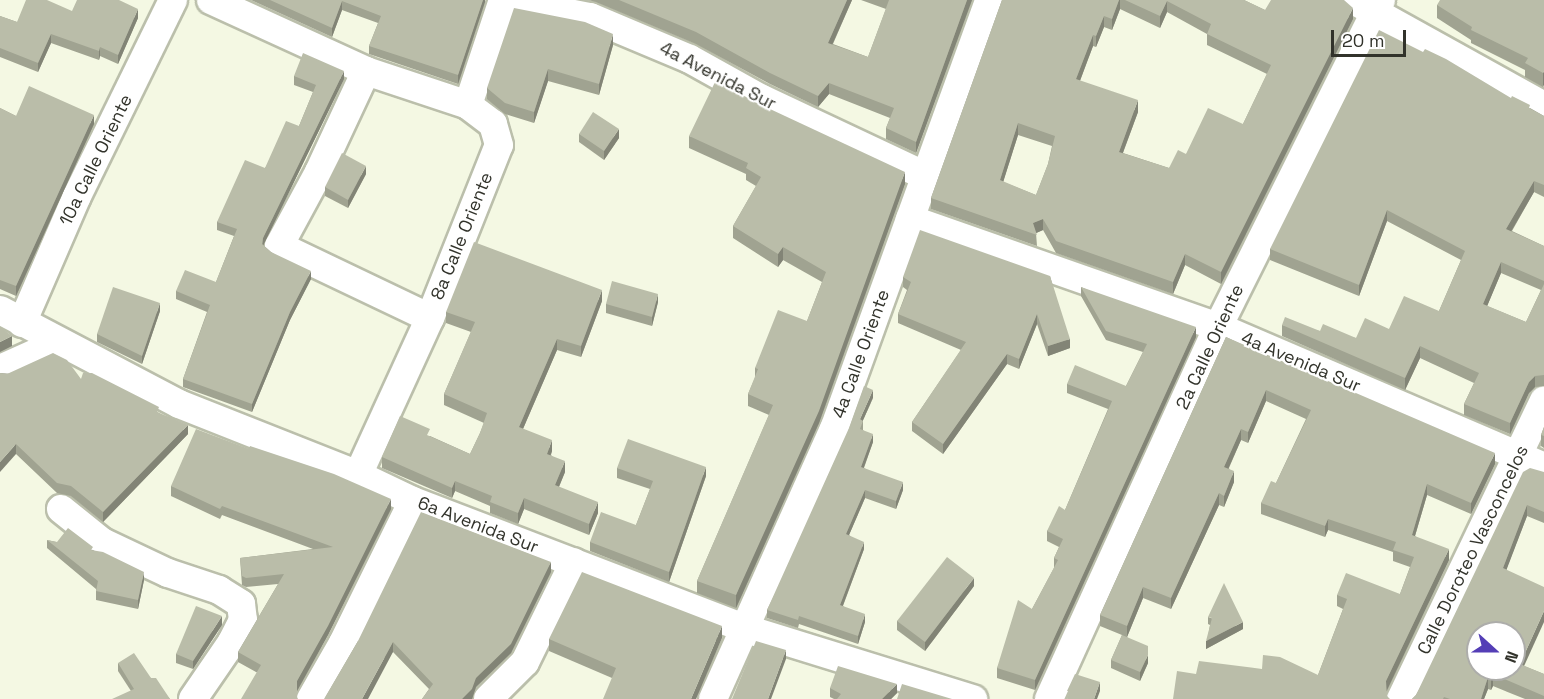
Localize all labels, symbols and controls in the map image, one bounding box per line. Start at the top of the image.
scale bar [1334,18,1409,56]
text: 20 m [1342,29,1385,52]
street label: 4a Avenida Sur [656,37,780,115]
street label: 10a Calle Oriente [55,91,137,229]
street label: 8a Calle Oriente [427,169,497,303]
street label: 2a Calle Oriente [1172,281,1248,413]
street label: 4a Calle Oriente [828,287,894,421]
street label: 4a Avenida Sur [1238,327,1364,397]
street label: Calle Doroteo Vasconcelos [1413,442,1533,658]
street label: 6a Avenida Sur [414,492,542,558]
north arrow [1466,621,1526,681]
text: N [1500,648,1523,666]

